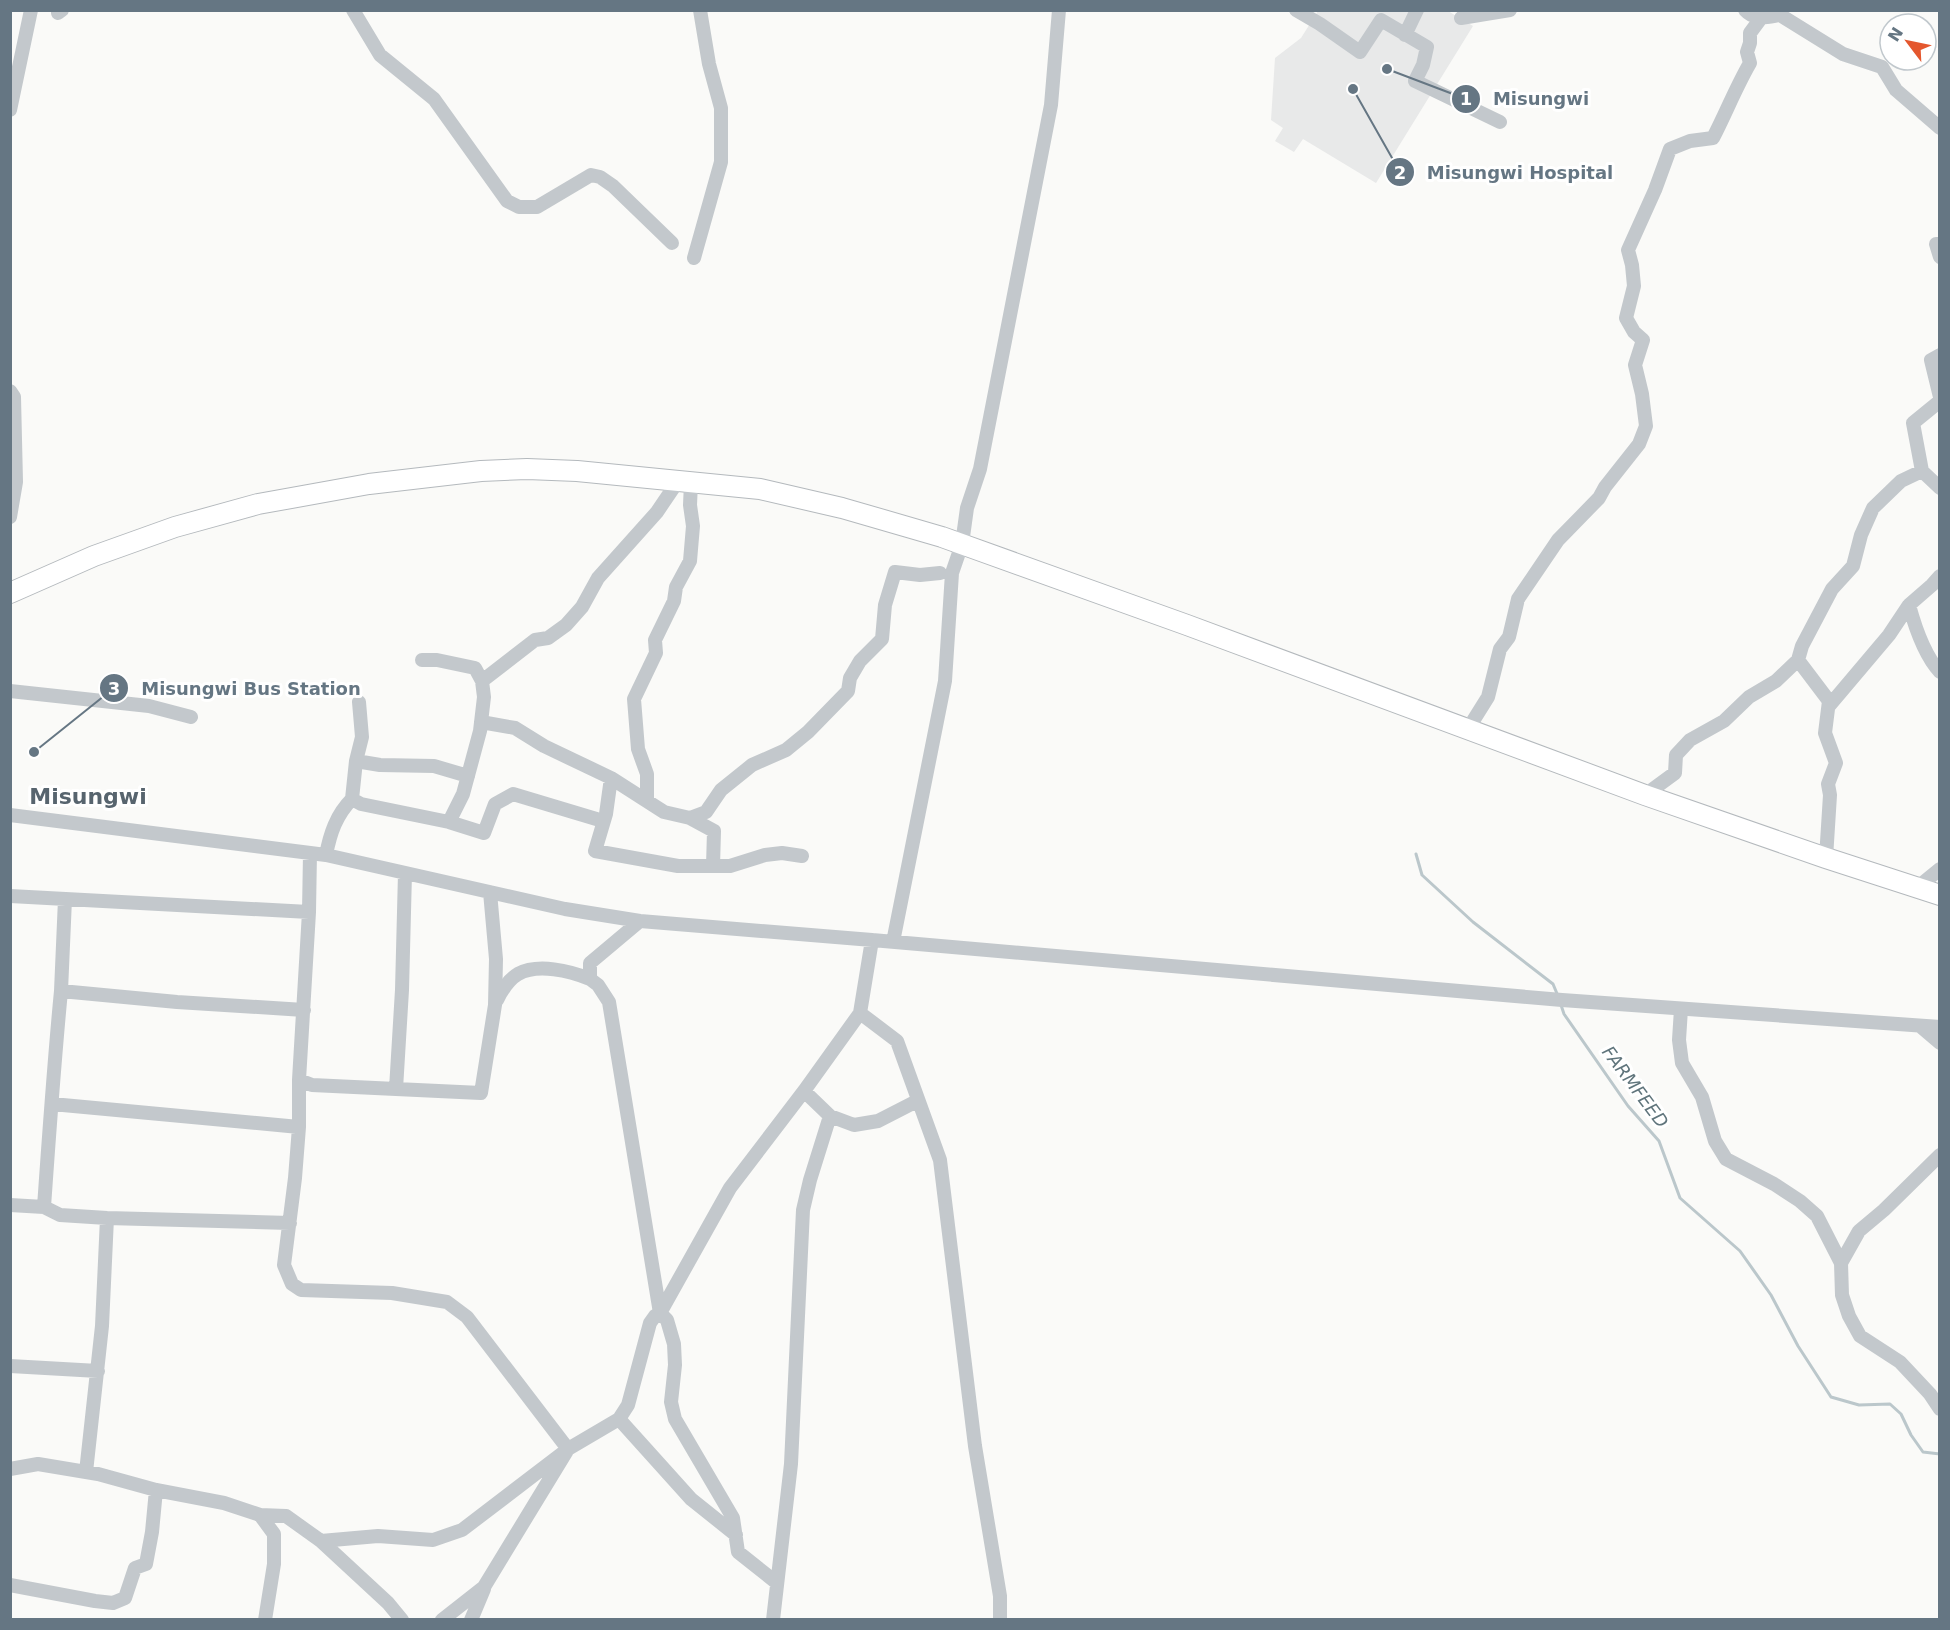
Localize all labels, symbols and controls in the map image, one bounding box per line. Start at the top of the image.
north arrow [1878,12,1938,72]
text: N [1884,24,1907,45]
callout: Misungwi [1451,81,1601,117]
text: 1 [1460,88,1472,109]
text: Misungwi [1493,88,1589,109]
callout: Misungwi Hospital [1385,154,1625,190]
text: 2 [1394,162,1406,183]
text: Misungwi Hospital [1427,162,1613,183]
callout: Misungwi Bus Station [99,670,373,706]
text: 3 [108,678,120,699]
text: Misungwi Bus Station [141,678,361,699]
district label: Misungwi [29,784,147,809]
water label: FARMFEED [1598,1042,1673,1132]

